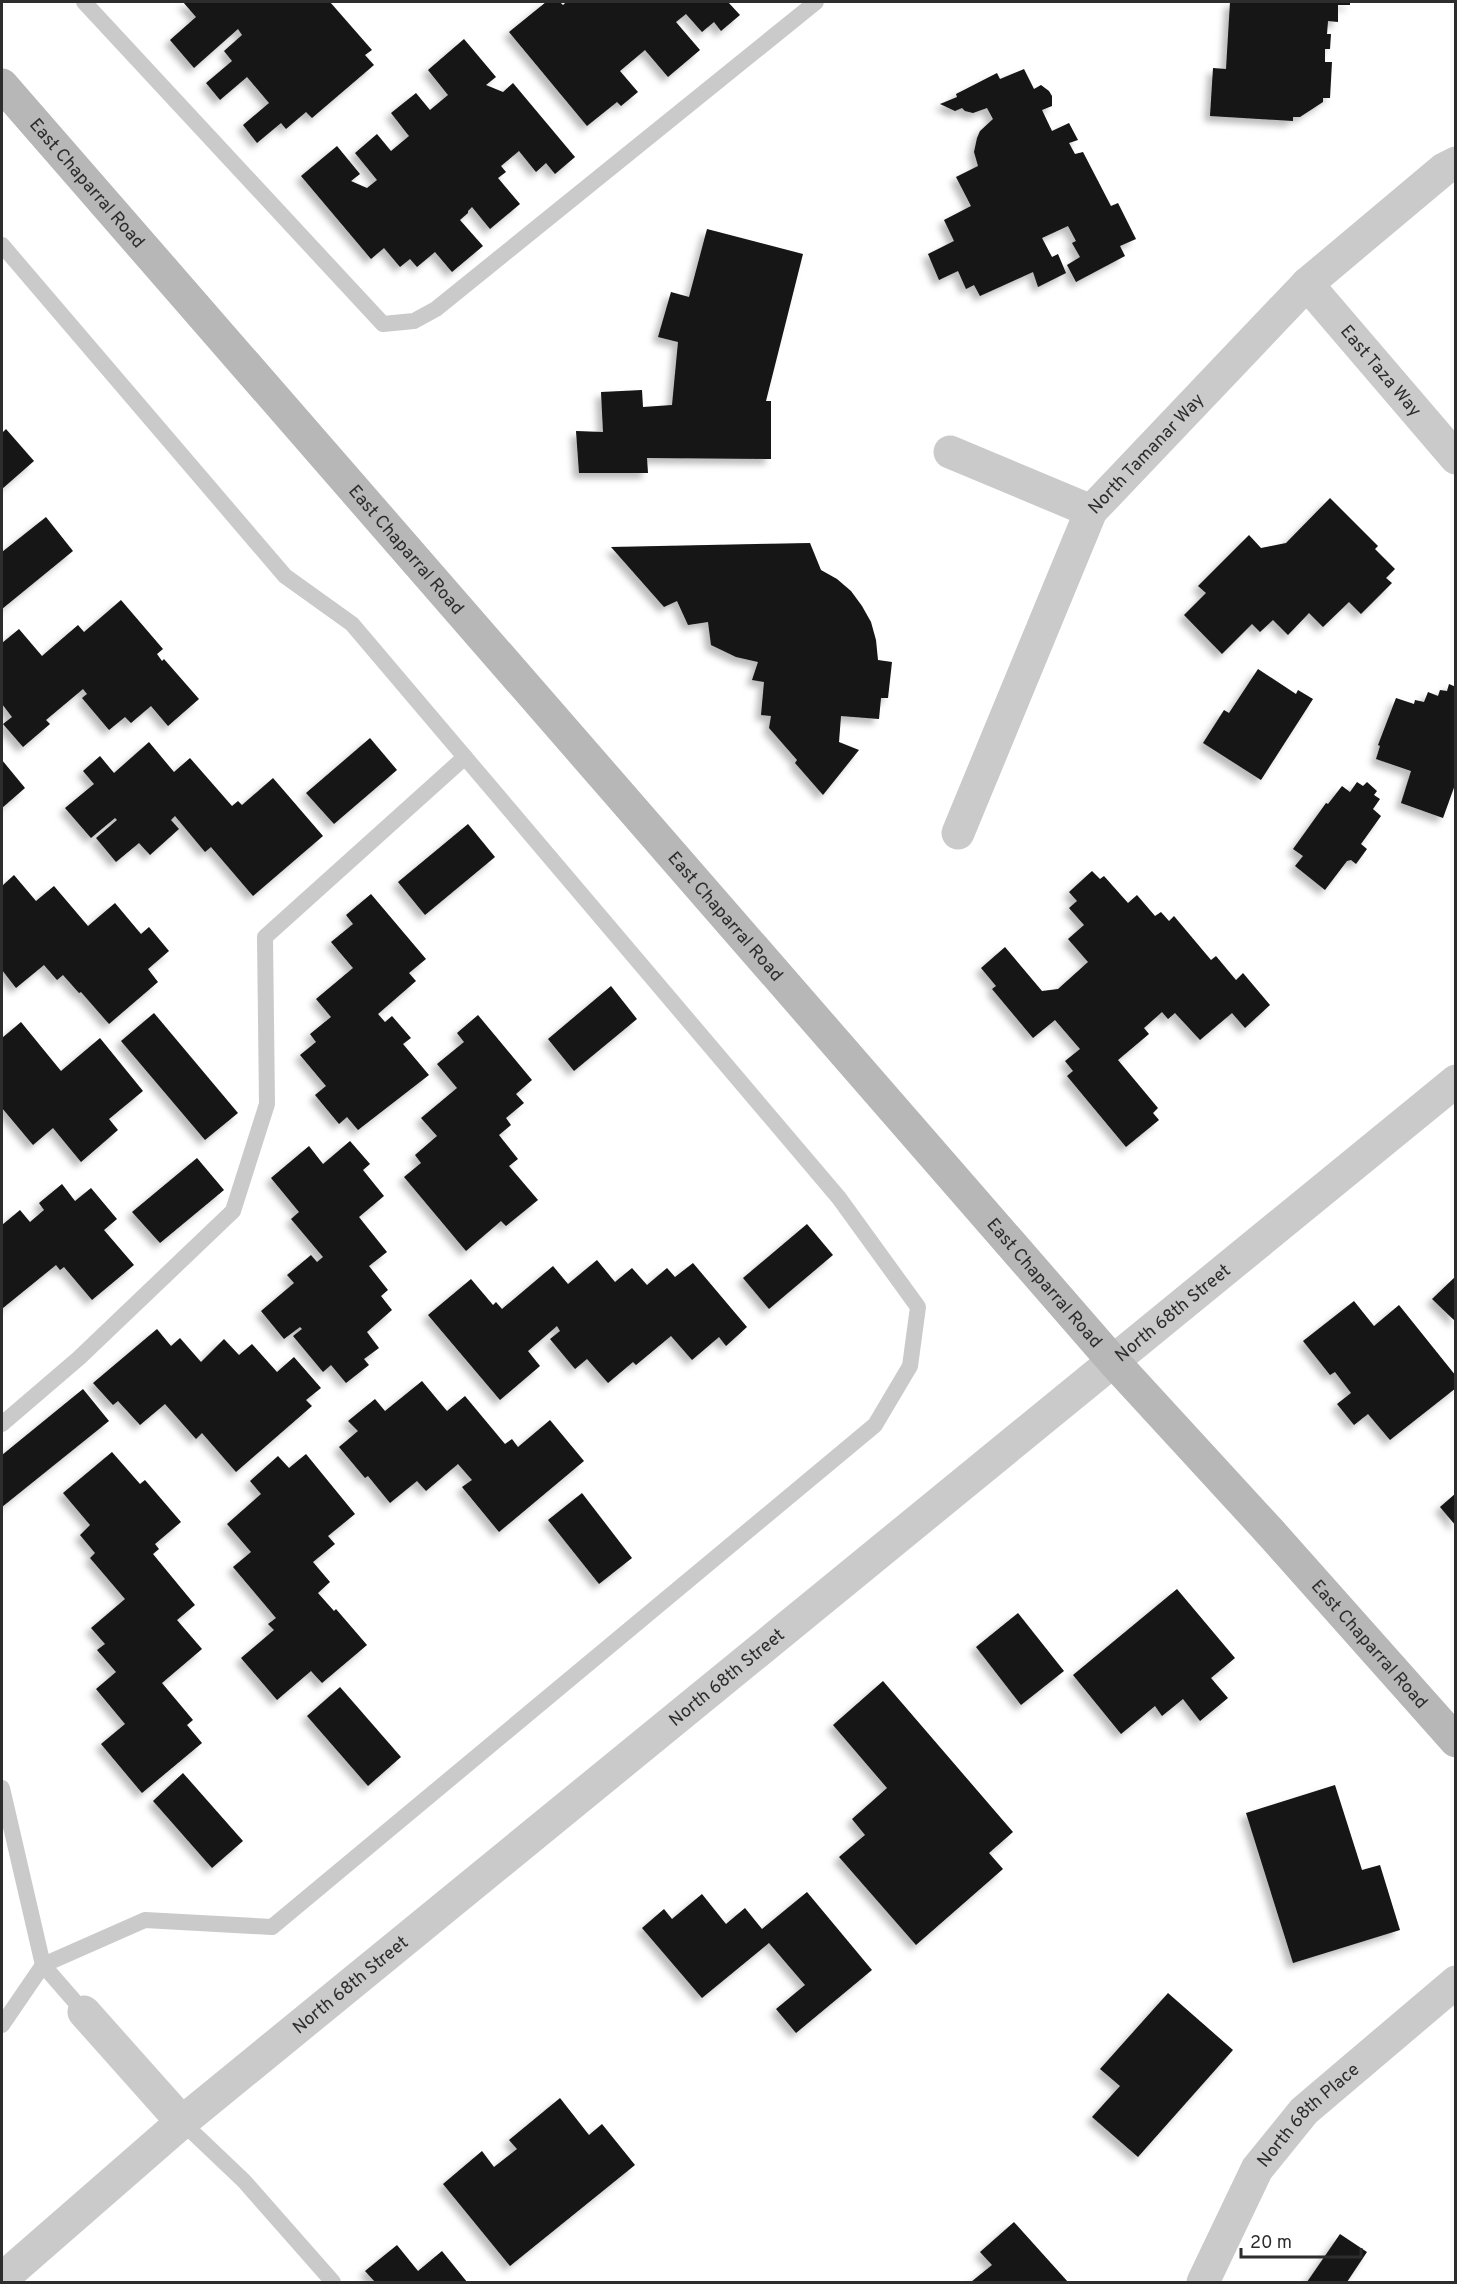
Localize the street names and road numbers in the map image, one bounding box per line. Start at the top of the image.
street label: East Chaparral Road [23,114,149,254]
street label: East Taza Way [1334,321,1426,422]
street label: North Tamanar Way [1084,389,1210,520]
street label: East Chaparral Road [343,481,468,620]
street label: East Chaparral Road [662,847,787,987]
street label: East Chaparral Road [981,1214,1106,1353]
street label: North 68th Street [1111,1260,1236,1368]
street label: East Chaparral Road [1305,1576,1432,1714]
street label: North 68th Street [665,1624,790,1732]
street label: North 68th Street [289,1932,414,2040]
street label: North 68th Place [1253,2059,1365,2173]

